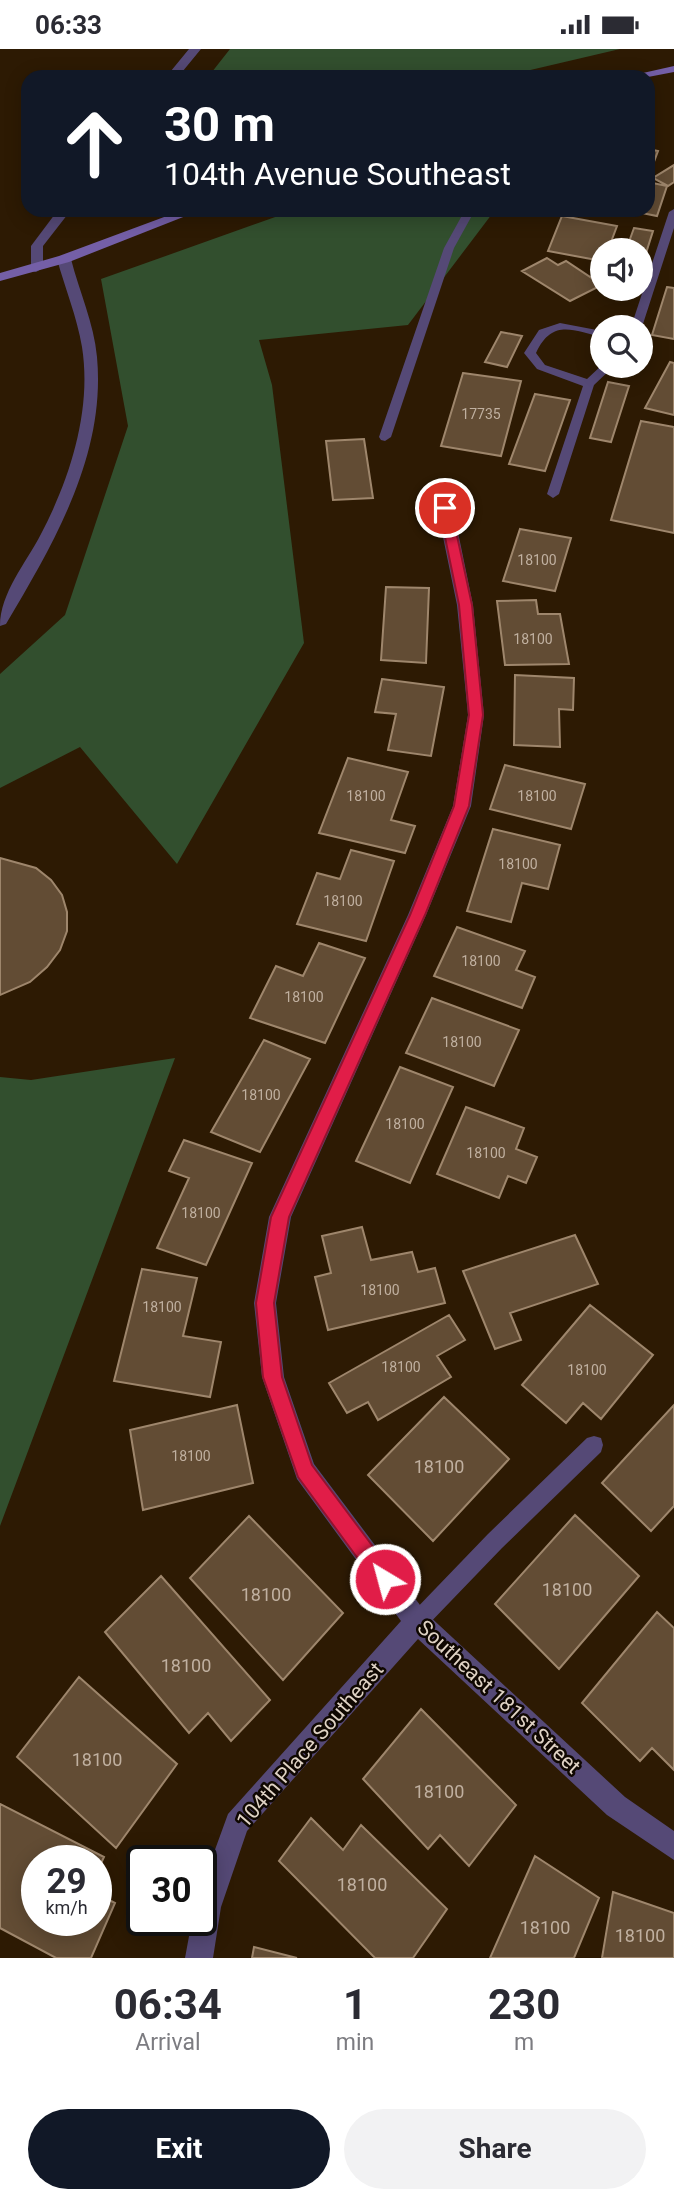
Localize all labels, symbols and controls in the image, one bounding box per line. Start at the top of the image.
text: 06:33 [35,10,102,40]
text: 30 m [164,96,275,153]
icon: ahead [49,98,140,189]
text: 104th Avenue Southeast [164,155,511,193]
map controls [590,238,653,378]
button: sound [590,238,653,301]
button: search [590,315,653,378]
house number: 17735 [461,406,501,422]
pin [415,478,475,538]
icon: arrive [426,489,464,527]
house number: 18100 [517,552,557,568]
house number: 18100 [513,631,553,647]
house number: 18100 [346,788,386,804]
house number: 18100 [517,788,557,804]
house number: 18100 [498,856,538,872]
house number: 18100 [323,893,363,909]
house number: 18100 [461,953,501,969]
house number: 18100 [284,989,324,1005]
house number: 18100 [442,1034,482,1050]
house number: 18100 [241,1087,281,1103]
house number: 18100 [385,1116,425,1132]
house number: 18100 [466,1145,506,1161]
house number: 18100 [181,1205,221,1221]
house number: 18100 [360,1282,400,1298]
house number: 18100 [142,1299,182,1315]
house number: 18100 [381,1359,421,1375]
house number: 18100 [567,1362,607,1378]
house number: 18100 [171,1448,211,1464]
house number: 18100 [414,1456,464,1477]
position arrow [348,1542,422,1616]
house number: 18100 [542,1579,592,1600]
house number: 18100 [241,1584,291,1605]
street label: Southeast 181st Street [413,1615,585,1779]
house number: 18100 [161,1655,211,1676]
street label: 104th Place Southeast [232,1657,388,1832]
house number: 18100 [72,1749,122,1770]
house number: 18100 [414,1781,464,1802]
speed limit sign: 30 [126,1845,217,1936]
text: 29 [46,1861,87,1902]
house number: 18100 [337,1874,387,1895]
text: km/h [45,1897,88,1918]
house number: 18100 [520,1917,570,1938]
house number: 18100 [615,1925,665,1946]
text: 06:34 [114,1980,222,2029]
text: 1 [343,1980,367,2029]
text: 230 [488,1980,560,2029]
text: Arrival [135,2029,201,2056]
text: min [336,2029,374,2056]
text: m [514,2029,534,2056]
button: Exit [28,2109,330,2189]
button: Share [344,2109,646,2189]

